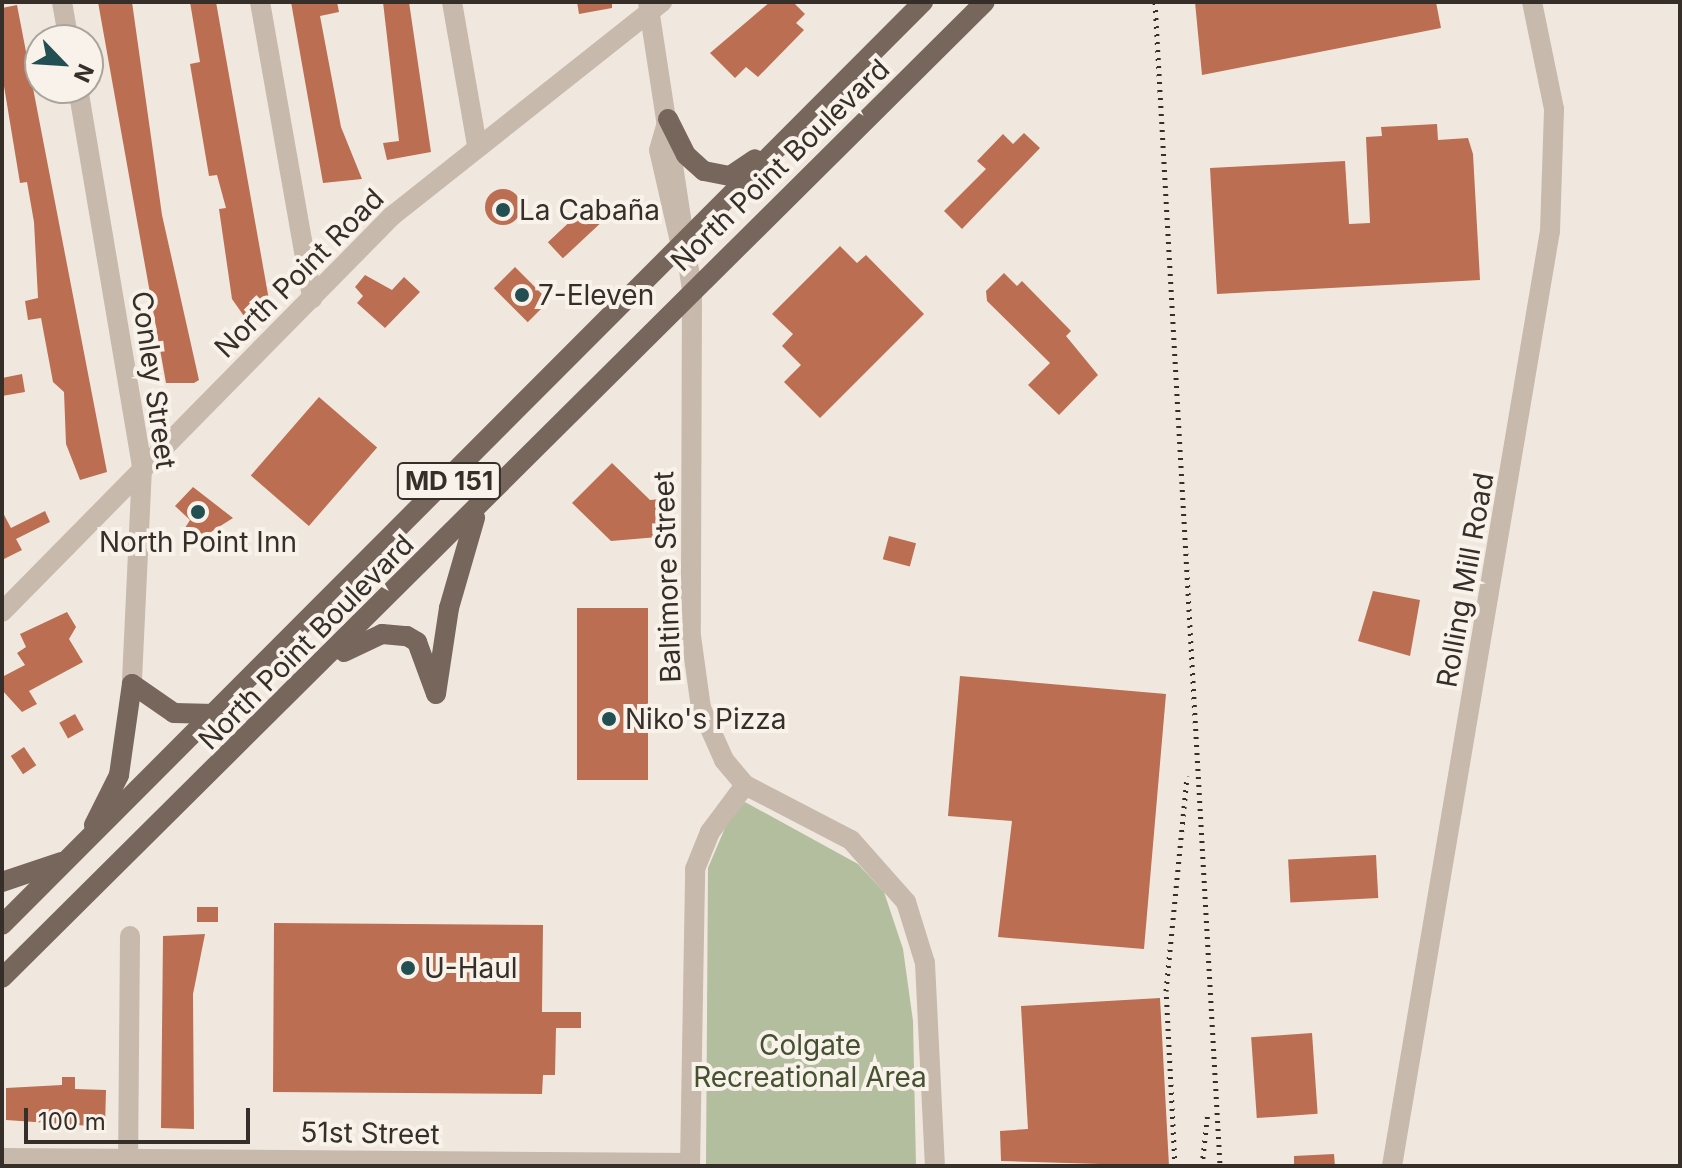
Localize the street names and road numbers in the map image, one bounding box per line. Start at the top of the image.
street label: North Point Boulevard [664,52,896,278]
street label: North Point Road [208,182,390,364]
street label: Conley Street [125,289,183,471]
road number: MD 151 [395,459,503,503]
street label: Rolling Mill Road [1430,470,1500,690]
street label: Baltimore Street [647,471,687,683]
street label: North Point Boulevard [192,528,420,756]
street label: 51st Street [300,1115,440,1151]

